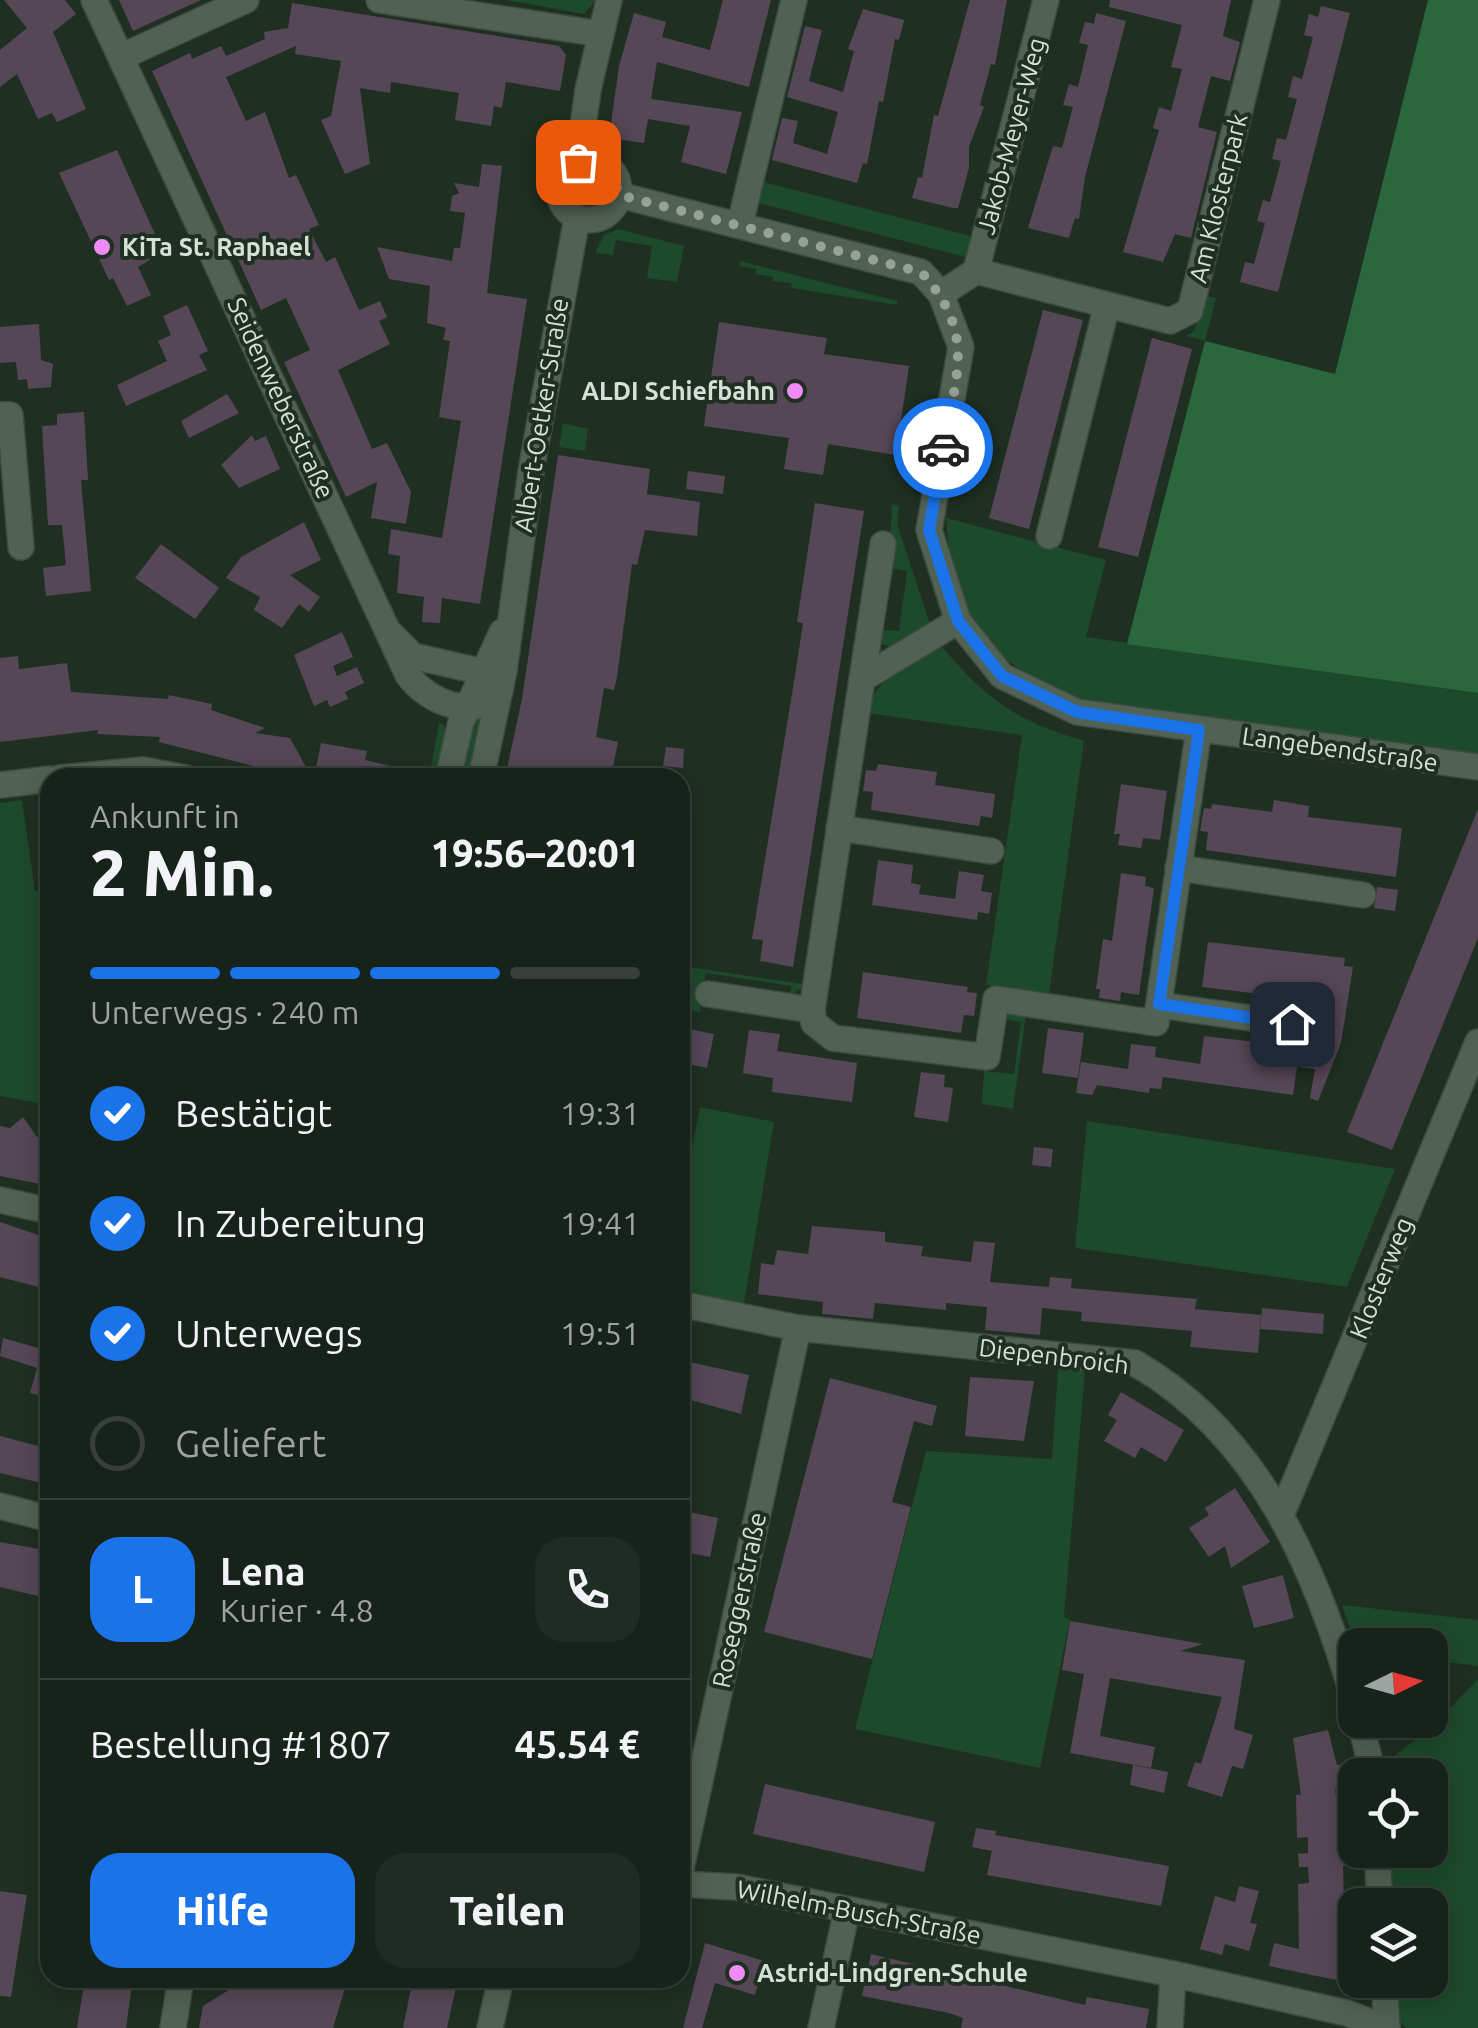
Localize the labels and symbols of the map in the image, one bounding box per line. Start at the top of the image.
street label: Jakob-Meyer-Weg [971,35,1051,237]
street label: Am Klosterpark [1183,110,1253,286]
pin [536,120,621,205]
place label: KiTa St. Raphael [122,233,311,261]
marker: KiTa St. Raphael [91,236,113,258]
street label: Seidenweberstraße [222,293,340,503]
street label: Albert-Oetker-Straße [509,296,573,534]
place label: ALDI Schiefbahn [581,377,775,405]
marker: ALDI Schiefbahn [784,380,806,402]
courier [893,398,993,498]
street label: Langebendstraße [1240,721,1440,777]
pin [1250,982,1335,1067]
street label: Klosterweg [1344,1213,1418,1343]
street label: Diepenbroich [977,1333,1131,1379]
street label: Roseggerstraße [707,1510,771,1690]
north arrow [1338,1628,1448,1738]
street label: Wilhelm-Busch-Straße [735,1875,983,1949]
place label: Astrid-Lindgren-Schule [757,1959,1028,1987]
marker: Astrid-Lindgren-Schule [726,1962,748,1984]

